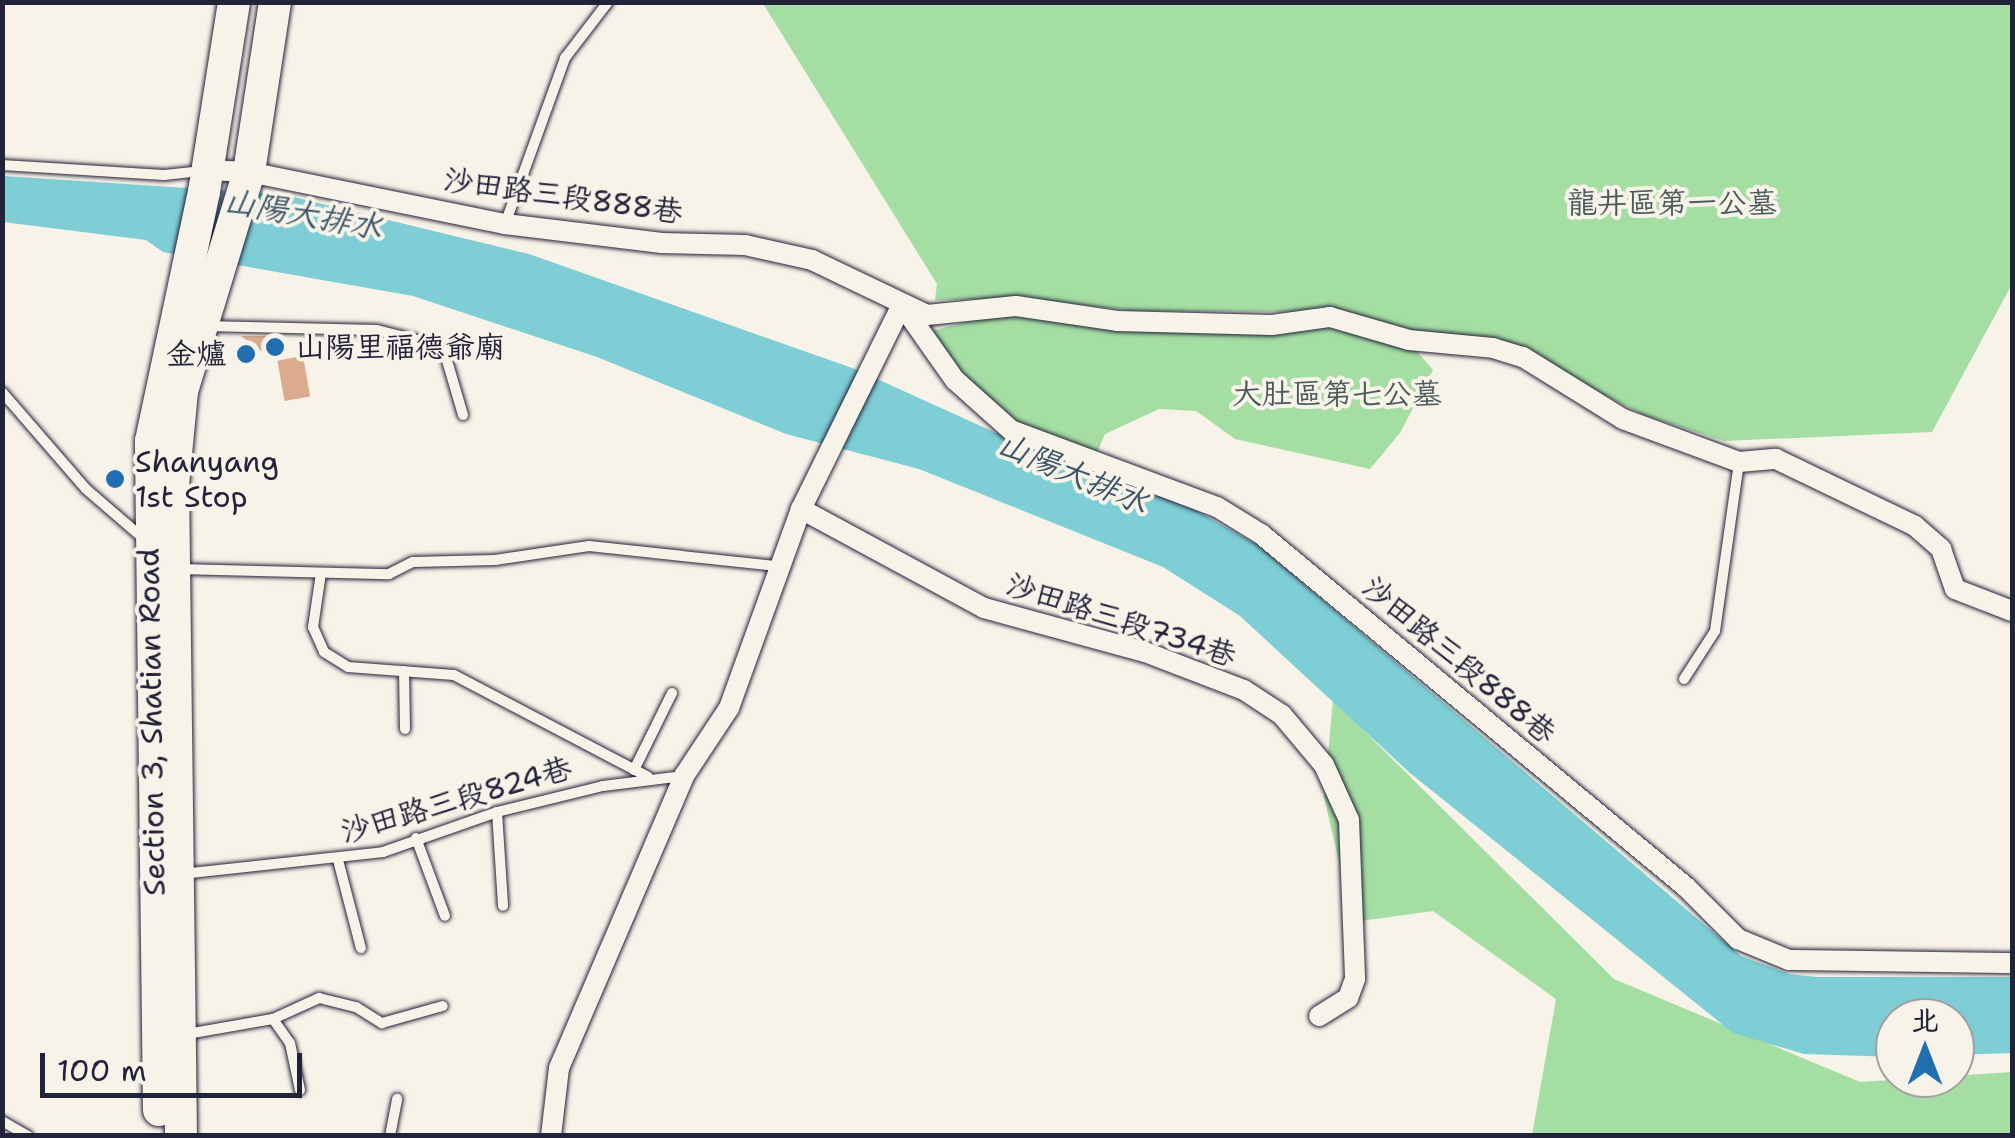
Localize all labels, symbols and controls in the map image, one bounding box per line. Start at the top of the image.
street label: 沙田路三段888巷 [441,161,685,231]
water label: 山陽大排水 [221,181,385,247]
park label: 龍井區第一公墓 [1567,185,1777,221]
place label: 山陽里福德爺廟 [295,329,505,365]
place label: 金爐 [166,336,226,372]
marker: 山陽里福德爺廟 [264,336,286,358]
marker: 金爐 [235,343,257,365]
park label: 大肚區第七公墓 [1232,376,1442,412]
water label: 山陽大排水 [992,424,1154,522]
place label: Shanyang 1st Stop [135,444,279,514]
marker: Shanyang 1st Stop [104,468,126,490]
street label: Section 3, Shatian Road [131,548,173,896]
street label: 沙田路三段734巷 [1001,566,1241,674]
street label: 沙田路三段888巷 [1355,569,1563,751]
street label: 沙田路三段824巷 [336,750,576,850]
north arrow [1875,998,1975,1098]
text: 北 [1911,1001,1939,1039]
scale bar [45,1033,308,1095]
text: 100 m [57,1050,147,1091]

